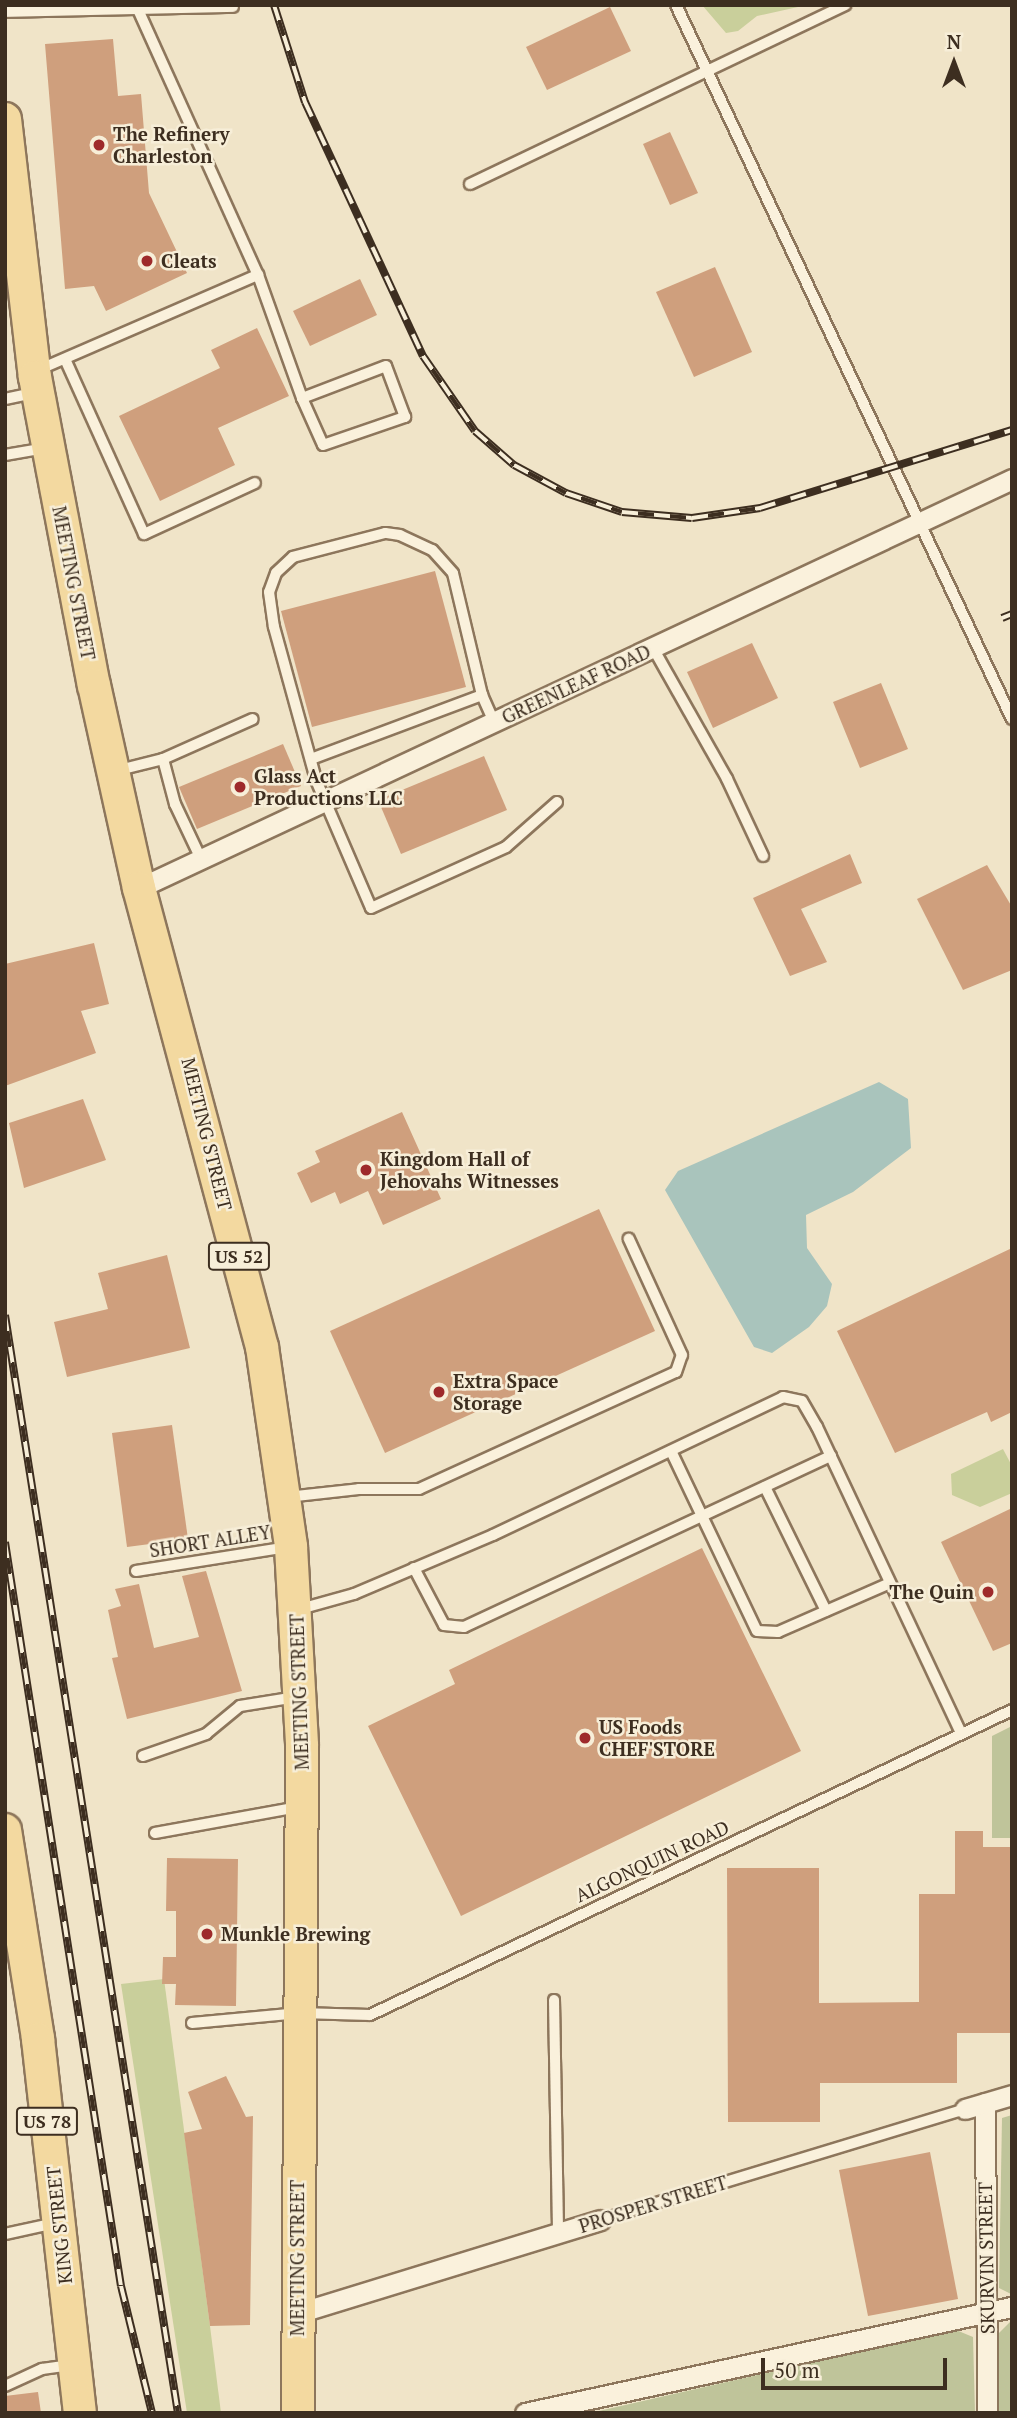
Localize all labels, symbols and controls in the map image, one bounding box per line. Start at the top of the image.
north arrow [919,28,989,98]
text: N [947,29,961,54]
place label: The Refinery Charleston [113,123,230,167]
marker: The Refinery Charleston [91,137,107,153]
place label: Cleats [161,250,217,272]
marker: Cleats [139,253,155,269]
street label: MEETING STREET [48,504,100,662]
street label: GREENLEAF ROAD [498,640,654,728]
place label: Glass Act Productions LLC [254,765,403,809]
marker: Glass Act Productions LLC [232,779,248,795]
street label: MEETING STREET [177,1055,237,1213]
place label: Kingdom Hall of Jehovahs Witnesses [380,1148,559,1192]
marker: Kingdom Hall of Jehovahs Witnesses [358,1162,374,1178]
road number: US 52 [208,1241,270,1270]
place label: Extra Space Storage [453,1370,558,1414]
marker: Extra Space Storage [431,1384,447,1400]
street label: SHORT ALLEY [148,1520,272,1562]
place label: The Quin [889,1581,974,1603]
marker: The Quin [980,1584,996,1600]
street label: MEETING STREET [285,1613,313,1771]
place label: US Foods CHEF'STORE [599,1716,715,1760]
marker: US Foods CHEF'STORE [577,1730,593,1746]
street label: ALGONQUIN ROAD [572,1815,732,1907]
place label: Munkle Brewing [221,1923,370,1945]
marker: Munkle Brewing [199,1926,215,1942]
road number: US 78 [16,2106,78,2136]
street label: KING STREET [41,2165,77,2285]
street label: PROSPER STREET [576,2171,730,2237]
street label: MEETING STREET [286,2180,308,2336]
street label: SKURVIN STREET [973,2182,999,2334]
scale bar [765,2344,950,2388]
text: 50 m [774,2356,820,2384]

